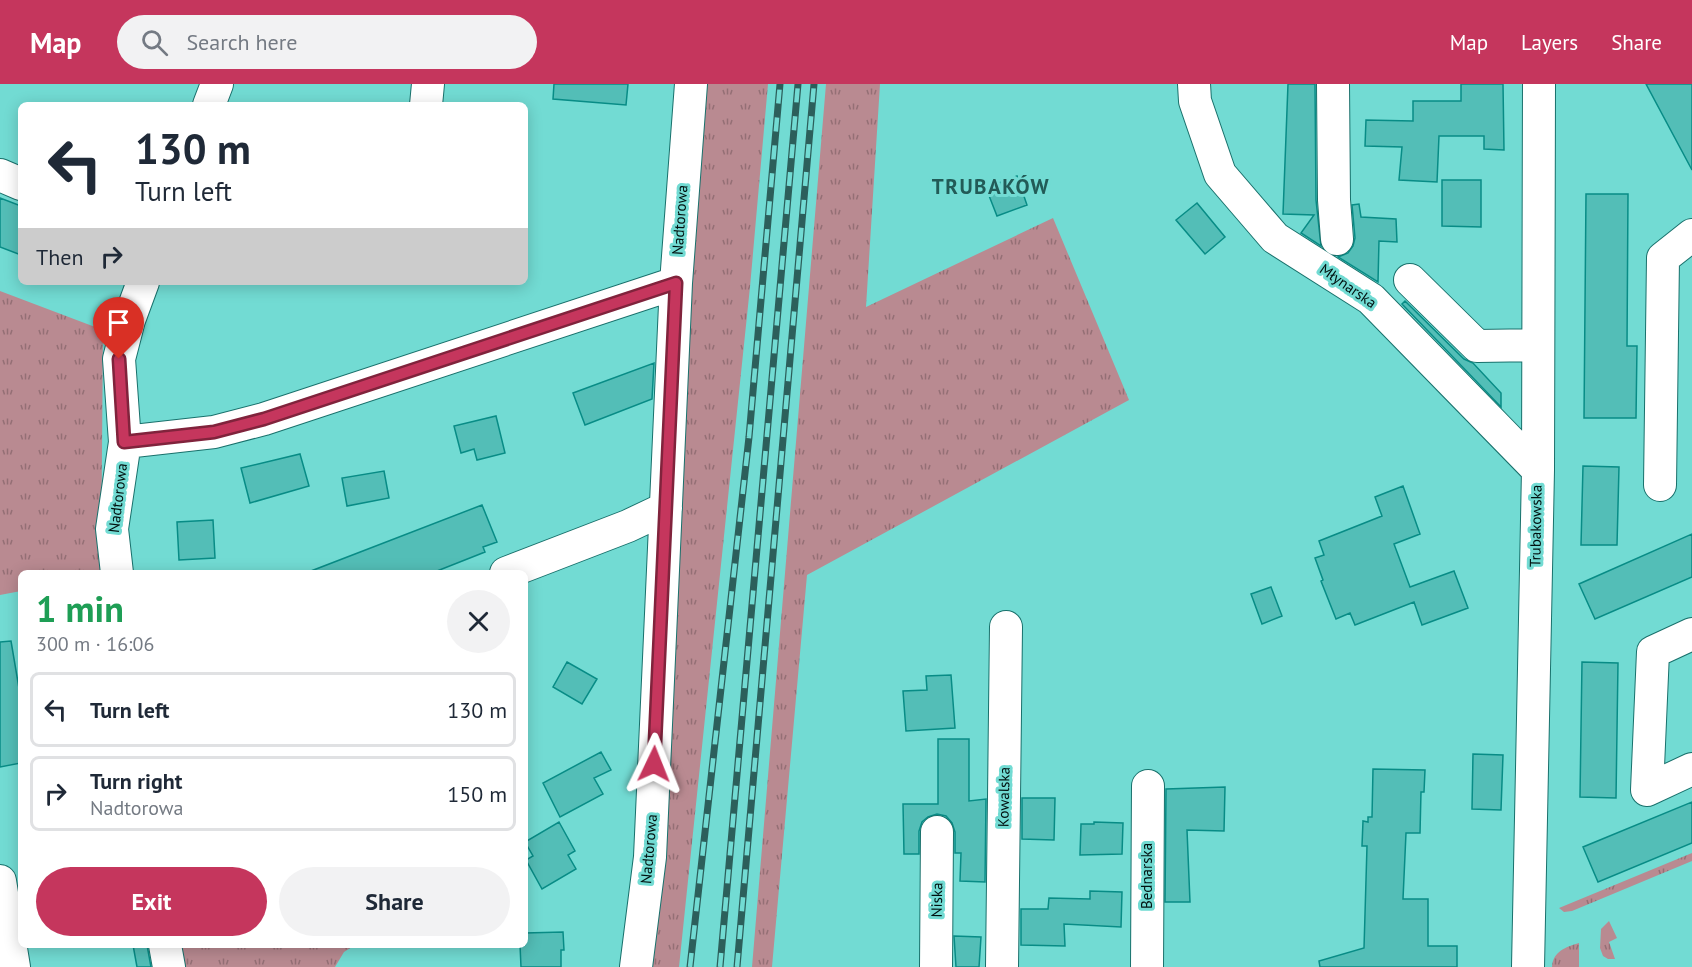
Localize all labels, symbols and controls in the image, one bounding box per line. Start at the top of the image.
search box [117,15,537,69]
text: Map [30,24,81,61]
icon: search [138,26,171,59]
text: Search here [186,28,297,56]
text: Map [1450,29,1488,56]
text: Layers [1521,29,1578,56]
text: Share [1611,29,1662,56]
text: 130 m [135,121,251,176]
icon: left [36,126,114,204]
district label: TRUBAKÓW [932,173,1050,200]
text: Turn left [135,174,232,208]
street label: Nadtorowa [668,184,691,256]
icon: right [95,240,128,273]
text: Then [36,243,83,271]
street label: Młynarska [1316,259,1380,312]
pin [93,297,144,359]
icon: arrive [102,306,135,339]
street label: Nadtorowa [104,462,131,534]
street label: Trubakowska [1525,485,1546,567]
text: 1 min [36,585,124,632]
button: close [447,590,510,653]
text: 300 m · 16:06 [36,631,154,657]
icon: left [39,693,72,726]
text: Turn left [90,696,170,724]
text: 130 m [447,696,507,724]
position arrow [622,732,686,796]
text: Turn right [90,767,182,795]
street label: Kowalska [993,767,1014,827]
icon: right [39,777,72,810]
text: 150 m [447,780,507,808]
text: Nadtorowa [90,795,183,821]
street label: Nadtorowa [636,813,661,885]
street label: Bednarska [1137,843,1156,909]
button: Exit [36,867,267,936]
button: Share [279,867,510,936]
street label: Niska [927,882,946,918]

